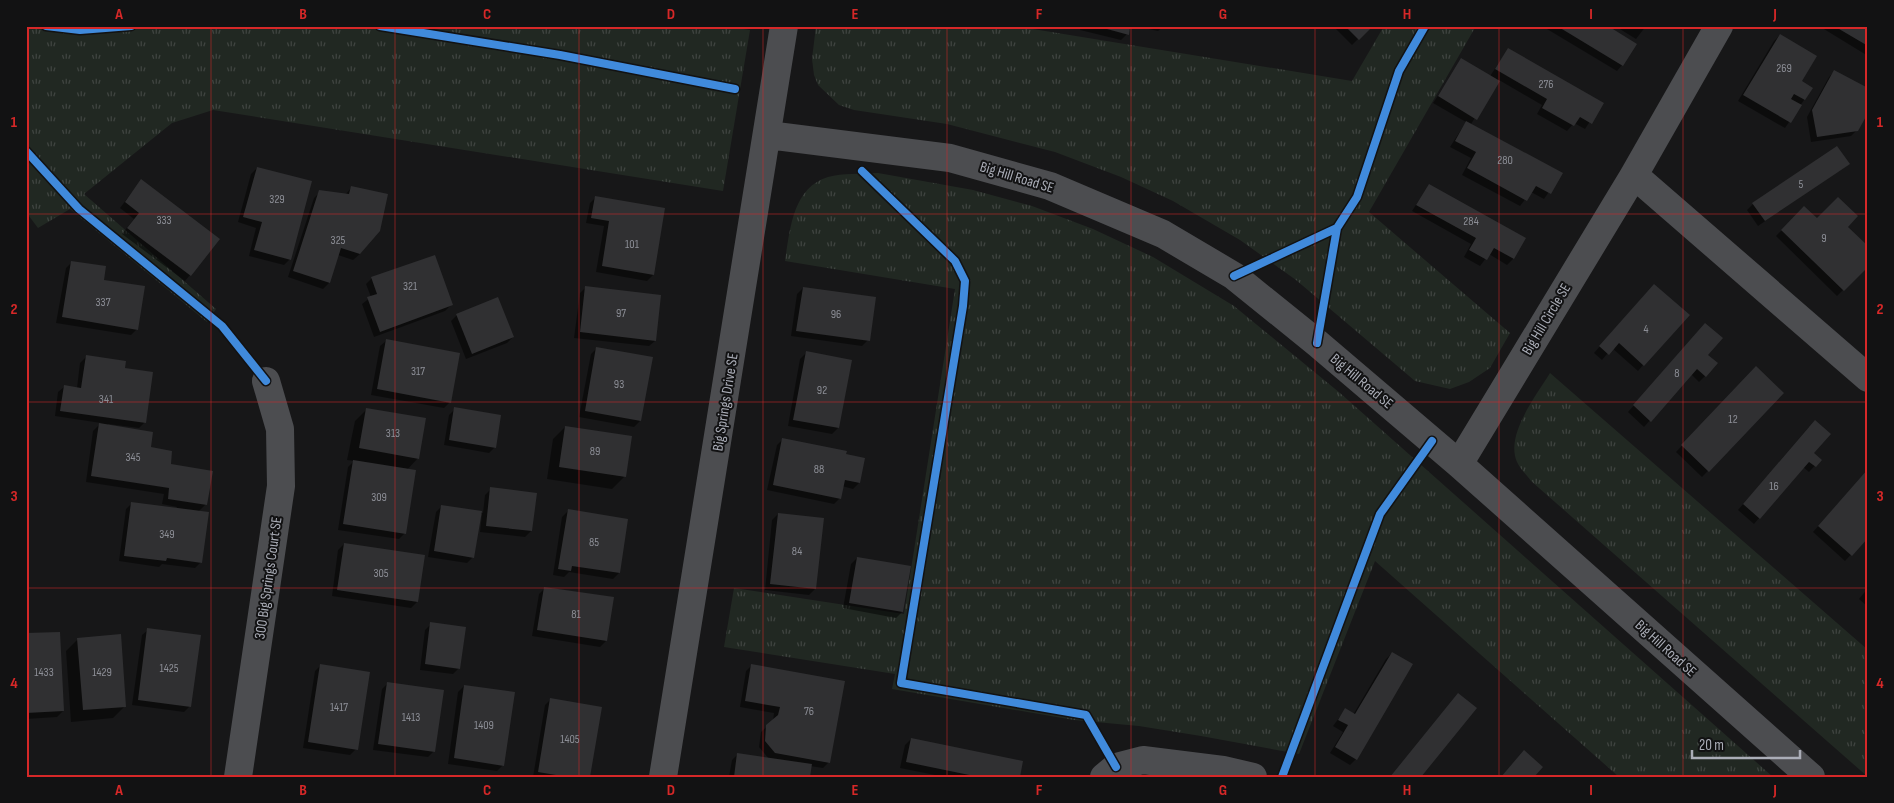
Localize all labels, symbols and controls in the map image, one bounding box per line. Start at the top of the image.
text: A [114,5,123,24]
text: B [299,5,307,24]
text: C [483,5,491,24]
text: D [667,5,675,24]
text: E [852,5,859,24]
text: F [1036,5,1043,24]
text: G [1219,5,1227,24]
text: H [1403,5,1411,24]
text: I [1589,5,1593,24]
text: J [1772,5,1777,24]
house number: 269 [1776,61,1792,76]
house number: 276 [1538,77,1554,92]
text: 1 [11,113,18,132]
text: 1 [1877,113,1884,132]
house number: 280 [1497,153,1513,168]
street label: Big Hill Road SE [978,157,1056,198]
house number: 5 [1799,177,1804,192]
house number: 329 [269,192,285,207]
house number: 333 [156,213,172,228]
house number: 284 [1463,214,1479,229]
house number: 9 [1821,231,1827,246]
house number: 325 [331,233,346,248]
house number: 101 [625,237,640,252]
house number: 321 [403,279,418,294]
street label: Big Hill Circle SE [1518,280,1575,359]
house number: 337 [96,295,111,310]
text: 2 [10,300,18,319]
text: 2 [1876,300,1884,319]
house number: 97 [616,306,626,321]
house number: 96 [831,307,841,322]
house number: 4 [1643,322,1649,337]
street label: Big Hill Road SE [1326,350,1397,413]
street label: Big Springs Drive SE [708,352,743,452]
house number: 317 [411,364,425,379]
house number: 8 [1674,366,1680,381]
house number: 93 [614,377,624,392]
house number: 92 [817,383,827,398]
house number: 341 [99,392,114,407]
house number: 12 [1728,412,1738,427]
house number: 313 [386,426,400,441]
house number: 89 [590,444,600,459]
house number: 345 [126,450,141,465]
house number: 88 [814,462,824,477]
house number: 16 [1769,479,1779,494]
text: 3 [10,487,18,506]
text: 3 [1876,487,1884,506]
house number: 309 [371,490,387,505]
street label: 300 Big Springs Court SE [250,516,286,641]
house number: 349 [159,527,175,542]
house number: 85 [589,535,599,550]
house number: 84 [792,544,802,559]
house number: 305 [373,566,389,581]
house number: 81 [571,607,582,622]
street label: Big Hill Road SE [1631,616,1700,681]
house number: 1425 [159,661,179,676]
house number: 1433 [34,665,54,680]
house number: 1429 [92,665,112,680]
text: 4 [10,674,18,693]
text: 4 [1876,674,1884,693]
house number: 1417 [330,700,348,715]
house number: 76 [804,704,814,719]
house number: 1413 [402,710,420,725]
house number: 1409 [474,718,494,733]
scale bar [1692,728,1799,760]
house number: 1405 [560,732,580,747]
text: 20 m [1699,736,1724,755]
text: A [114,781,123,800]
text: B [299,781,307,800]
text: C [483,781,491,800]
text: D [667,781,675,800]
text: E [852,781,859,800]
text: F [1036,781,1043,800]
text: G [1219,781,1227,800]
text: H [1403,781,1411,800]
text: I [1589,781,1593,800]
text: J [1772,781,1777,800]

